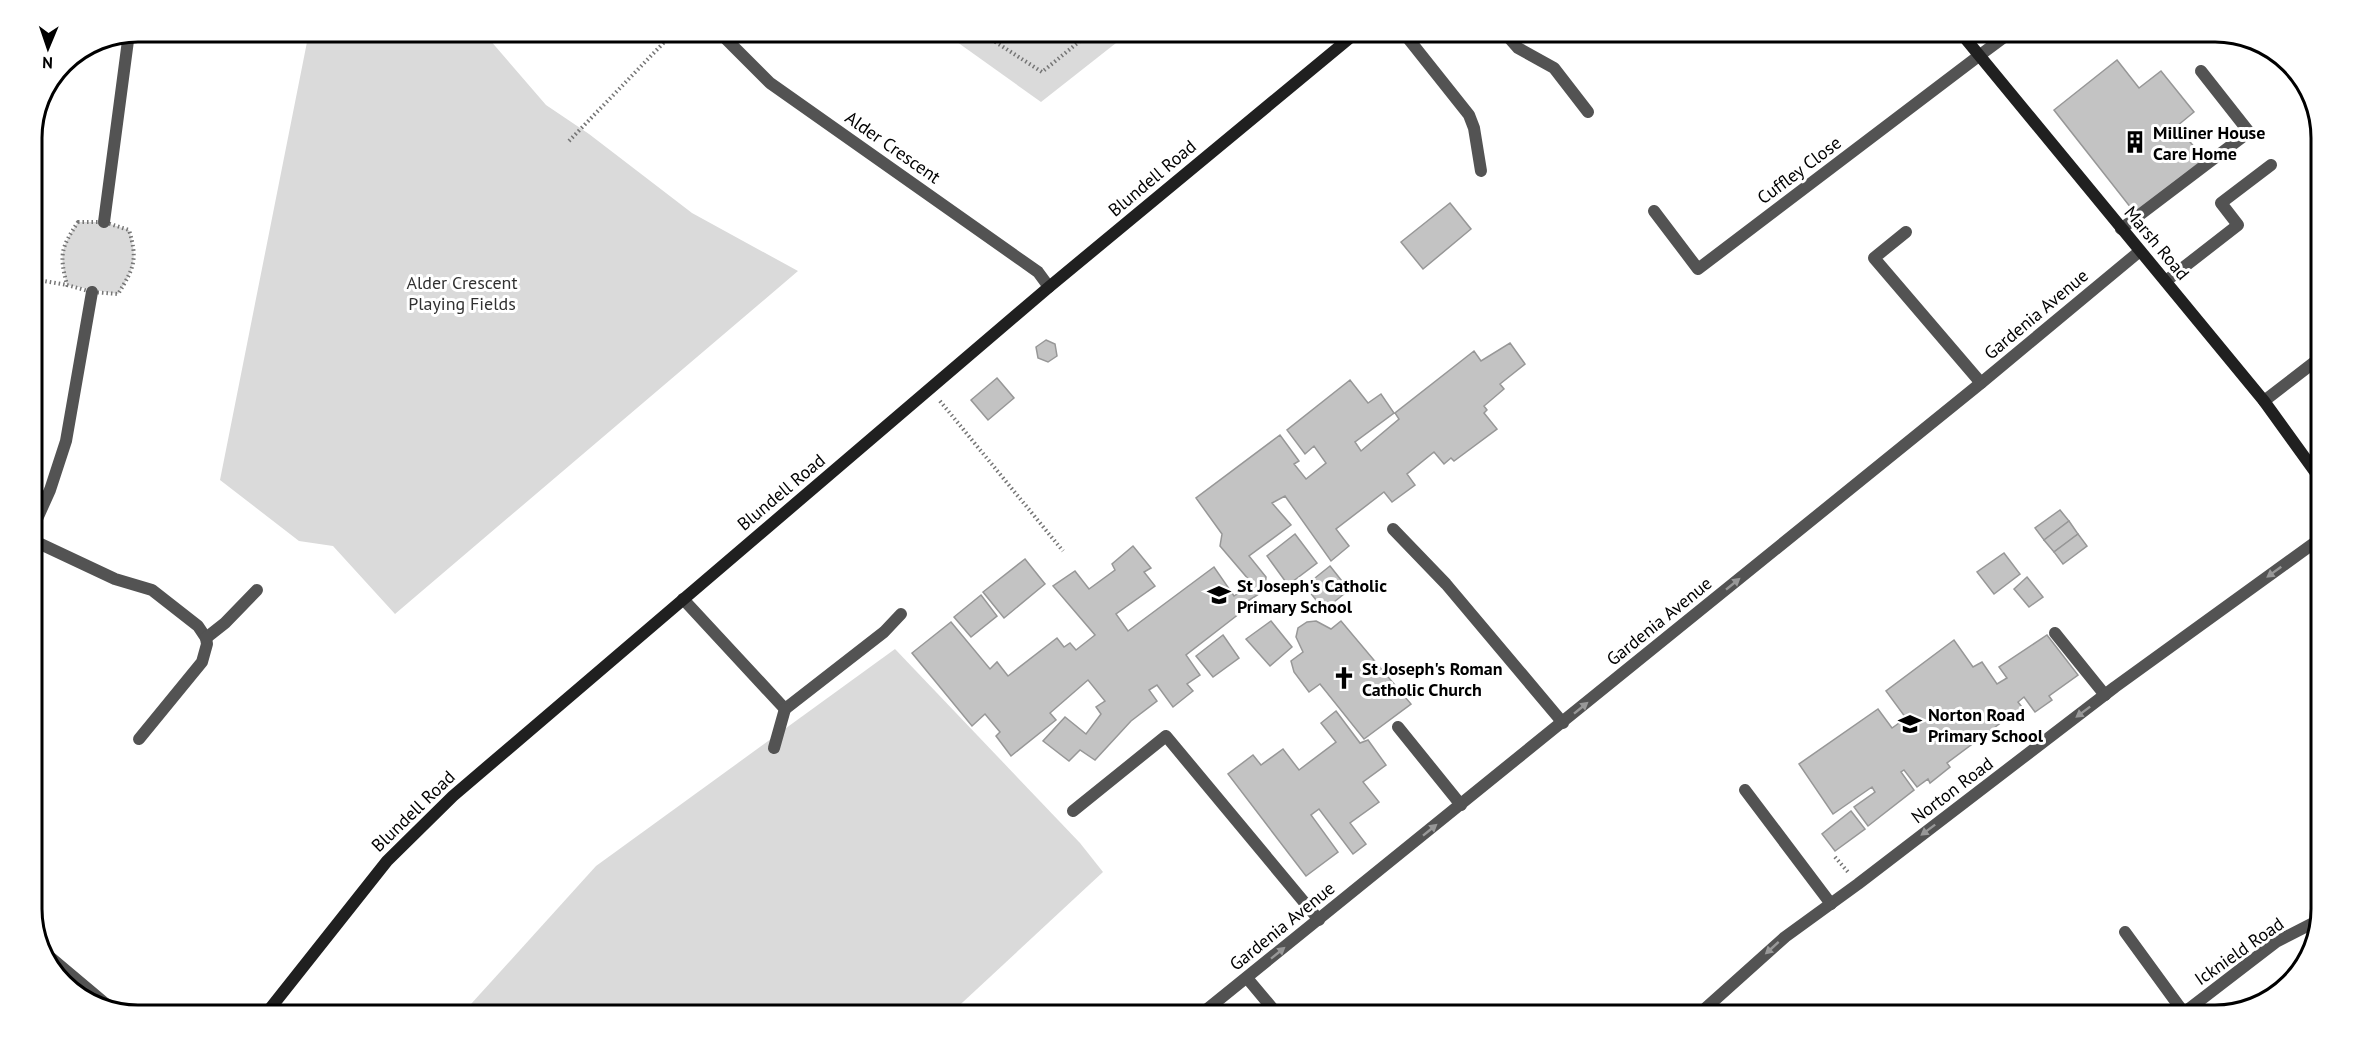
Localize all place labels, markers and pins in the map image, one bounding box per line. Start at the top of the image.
place label: Milliner House Care Home [2153,121,2265,165]
building icon: Milliner House Care Home [2122,129,2148,155]
place label: St Joseph's Catholic Primary School [1237,574,1387,618]
school or university icon: St Joseph's Catholic Primary School [1206,582,1232,608]
place label: St Joseph's Roman Catholic Church [1362,657,1503,701]
church icon: St Joseph's Roman Catholic Church [1331,665,1357,691]
place label: Norton Road Primary School [1928,703,2044,747]
school or university icon: Norton Road Primary School [1897,711,1923,737]

